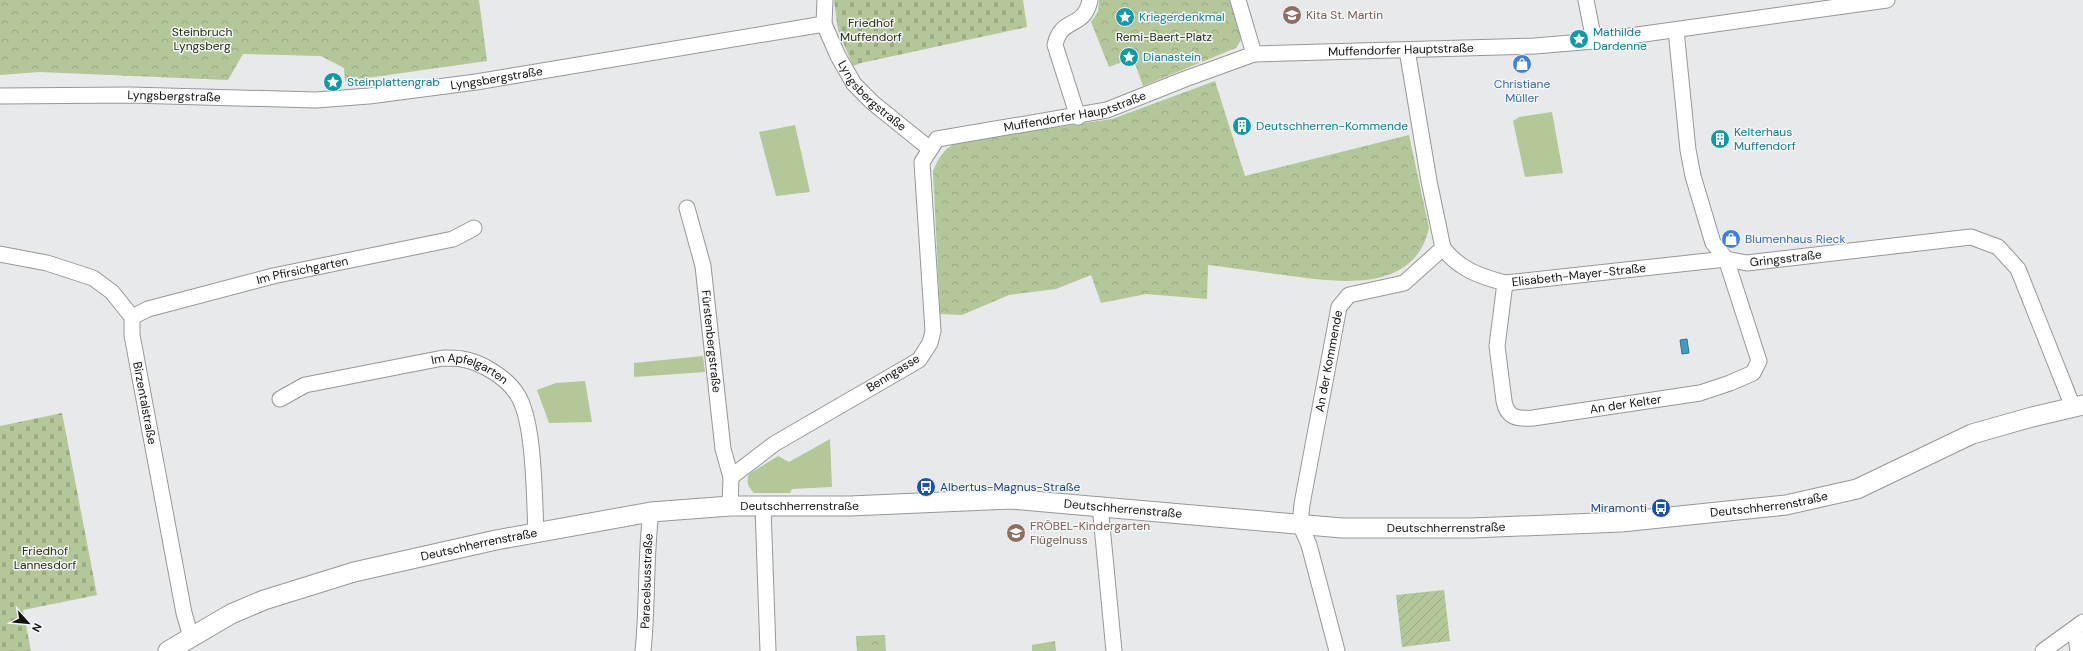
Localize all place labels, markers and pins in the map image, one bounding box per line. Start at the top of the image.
school or university icon: Kita St. Martin [1281,4,1303,26]
place icon: Kriegerdenkmal [1114,6,1136,28]
place label: Kita St. Martin [1306,7,1383,23]
place label: Kriegerdenkmal [1139,9,1225,25]
place label: Mathilde Dardenne [1593,24,1647,54]
place icon: Mathilde Dardenne [1568,28,1590,50]
place icon: Dianastein [1118,46,1140,68]
place label: Dianastein [1143,49,1201,65]
shop icon: Christiane Müller [1511,53,1533,75]
place icon: Steinplattengrab [322,71,344,93]
place label: Steinplattengrab [347,74,440,90]
place label: Christiane Müller [1494,76,1550,106]
building icon: Deutschherren-Kommende [1231,115,1253,137]
place label: Deutschherren-Kommende [1256,118,1408,134]
place label: Kelterhaus Muffendorf [1734,124,1796,154]
building icon: Kelterhaus Muffendorf [1709,128,1731,150]
shop icon: Blumenhaus Rieck [1720,228,1742,250]
place label: Blumenhaus Rieck [1745,231,1845,247]
bus stop icon: Albertus-Magnus-Straße [915,476,937,498]
place label: Albertus-Magnus-Straße [940,479,1081,495]
bus stop icon: Miramonti [1650,497,1672,519]
place label: Miramonti [1591,500,1647,516]
place label: FRÖBEL-Kindergarten Flügelnuss [1030,518,1150,548]
school or university icon: FRÖBEL-Kindergarten Flügelnuss [1005,522,1027,544]

